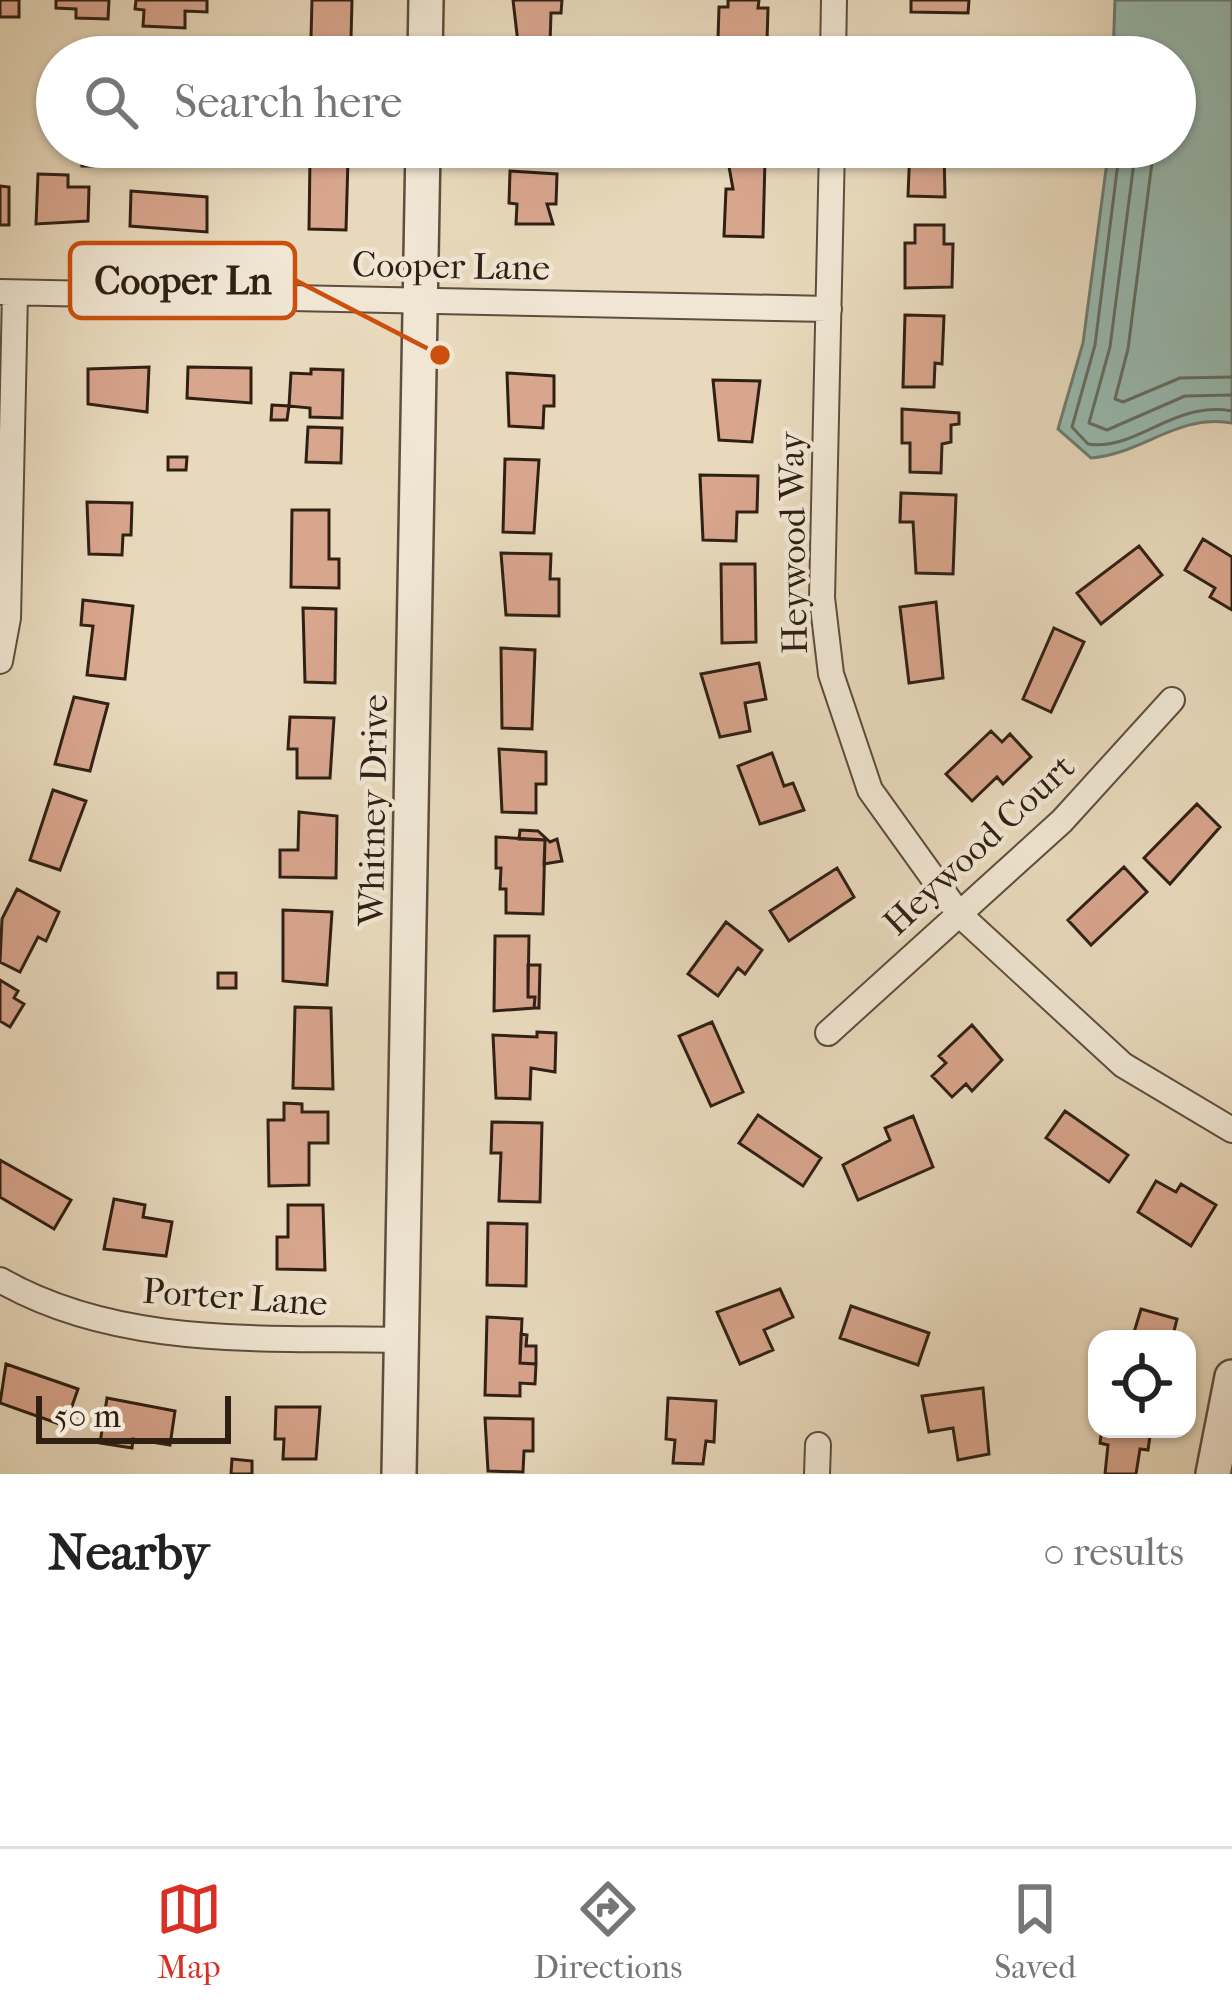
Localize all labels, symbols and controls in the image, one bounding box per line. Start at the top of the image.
search box [36,36,1196,168]
icon: search [78,69,144,135]
text: Search here [174,76,402,129]
callout: Cooper Ln [70,243,295,318]
street label: Cooper Lane [352,243,550,289]
text: Cooper Ln [94,258,272,304]
street label: Heywood Way [770,430,816,655]
street label: Whitney Drive [350,694,396,927]
street label: Heywood Court [875,746,1083,944]
street label: Porter Lane [141,1270,329,1324]
map controls [1088,1330,1196,1438]
button: locate [1088,1330,1196,1438]
scale bar [36,1390,231,1443]
text: 50 m [54,1397,121,1436]
text: Nearby [48,1522,209,1582]
text: 0 results [1043,1529,1184,1575]
tab: Map [156,1876,222,1987]
tab: Directions [534,1876,682,1987]
tab: Saved [994,1876,1076,1987]

